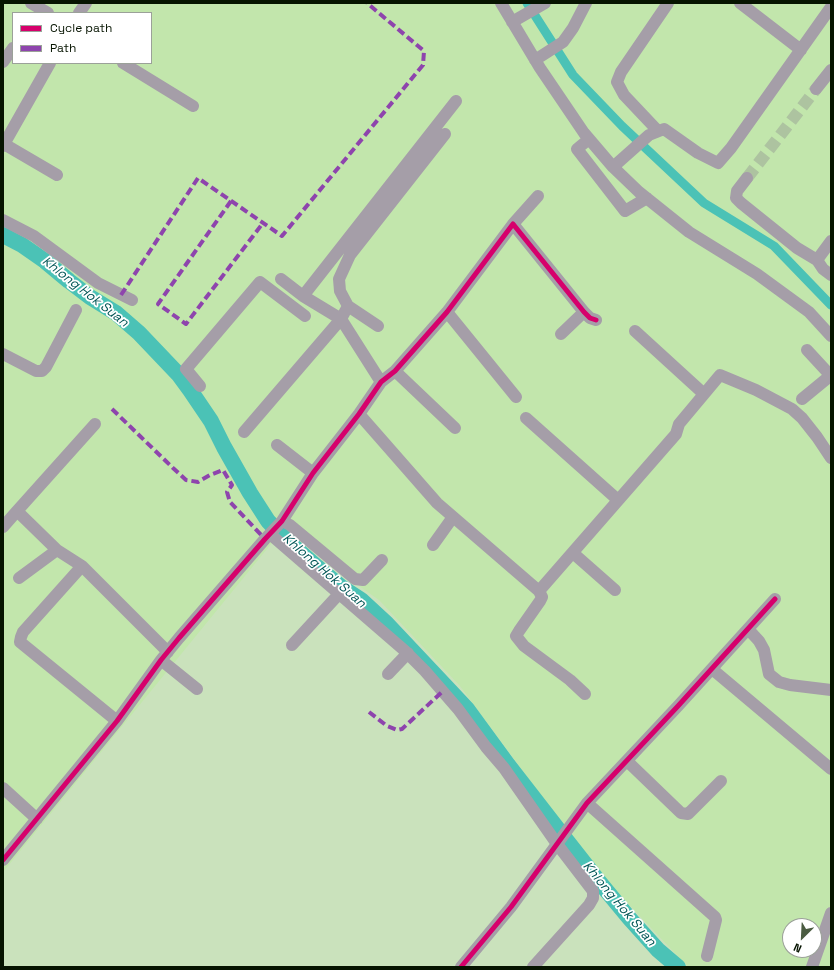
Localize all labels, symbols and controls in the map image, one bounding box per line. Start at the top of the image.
legend [12,12,152,64]
text: Cycle path [50,20,112,36]
text: Path [50,40,76,56]
water label: Khlong Hok Suan [39,254,131,330]
water label: Khlong Hok Suan [279,531,369,611]
water label: Khlong Hok Suan [579,859,659,949]
north arrow [782,918,822,958]
text: N [791,940,804,956]

